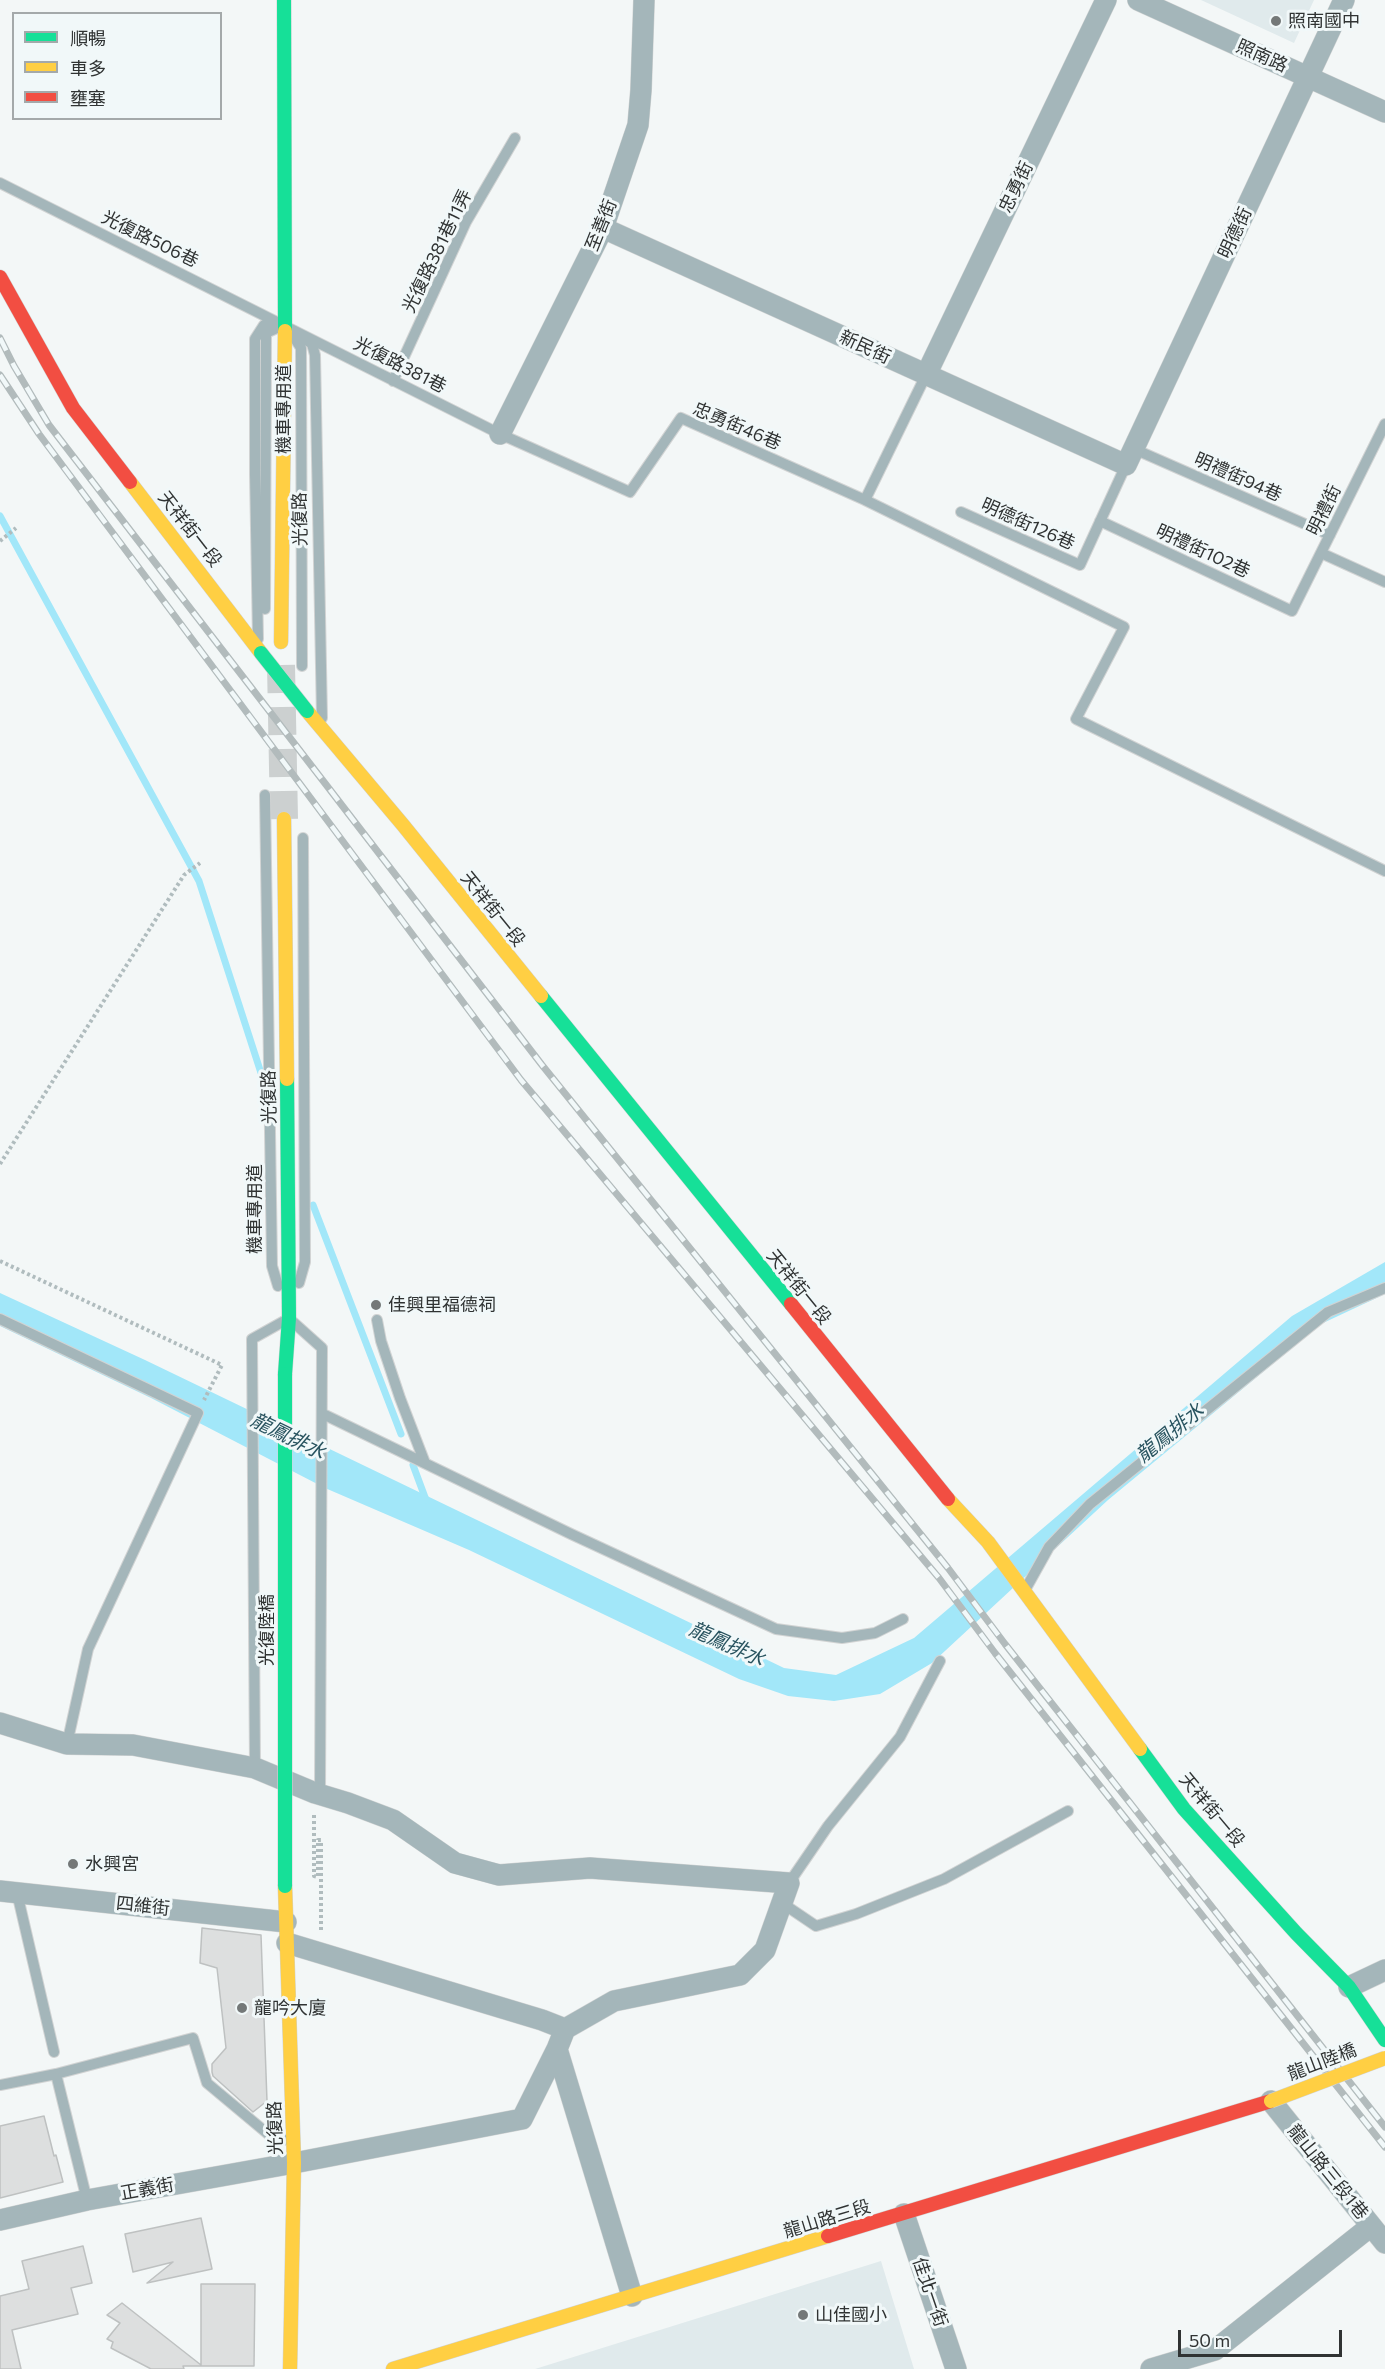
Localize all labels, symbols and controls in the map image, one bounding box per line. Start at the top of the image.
place label: 照南國中 [1288,10,1360,32]
legend [12,12,222,120]
marker: 照南國中 [1269,14,1283,28]
text: 順暢 [70,27,106,49]
street label: 照南路 [1233,35,1291,77]
text: 車多 [70,57,106,79]
text: 壅塞 [70,87,106,109]
street label: 忠勇街 [994,158,1038,216]
street label: 光復路381巷11弄 [398,186,476,316]
street label: 至善街 [581,196,621,254]
street label: 明德街 [1214,204,1256,262]
street label: 光復路506巷 [98,206,202,272]
street label: 新民街 [836,326,894,368]
street label: 光復路381巷 [350,332,450,398]
street label: 機車專用道 [273,364,295,454]
street label: 忠勇街46巷 [690,398,784,454]
street label: 明禮街94巷 [1191,448,1285,506]
street label: 明禮街 [1302,481,1346,539]
street label: 天祥街一段 [154,487,226,571]
street label: 光復路 [289,492,311,546]
street label: 明德街126巷 [978,494,1078,554]
street label: 明禮街102巷 [1152,520,1254,582]
street label: 天祥街一段 [456,867,530,951]
street label: 光復路 [258,1070,280,1124]
street label: 機車專用道 [244,1164,266,1254]
street label: 天祥街一段 [762,1245,836,1329]
place label: 佳興里福德祠 [388,1294,496,1316]
marker: 佳興里福德祠 [369,1298,383,1312]
water label: 龍鳳排水 [1131,1399,1209,1467]
water label: 龍鳳排水 [247,1408,329,1464]
street label: 光復陸橋 [256,1594,278,1666]
water label: 龍鳳排水 [686,1617,768,1671]
street label: 天祥街一段 [1175,1769,1249,1851]
place label: 水興宮 [85,1853,139,1875]
marker: 水興宮 [66,1857,80,1871]
street label: 四維街 [115,1892,171,1920]
place label: 龍吟大廈 [254,1997,326,2019]
marker: 龍吟大廈 [235,2001,249,2015]
street label: 龍山陸橋 [1285,2039,1359,2085]
street label: 光復路 [263,2101,287,2155]
street label: 龍山路三段1巷 [1283,2120,1373,2224]
street label: 正義街 [119,2174,175,2204]
street label: 龍山路三段 [781,2196,873,2242]
street label: 佳北一街 [908,2254,952,2330]
place label: 山佳國小 [815,2304,887,2326]
marker: 山佳國小 [796,2308,810,2322]
scale bar [1181,2318,1344,2356]
text: 50 m [1189,2329,1230,2351]

